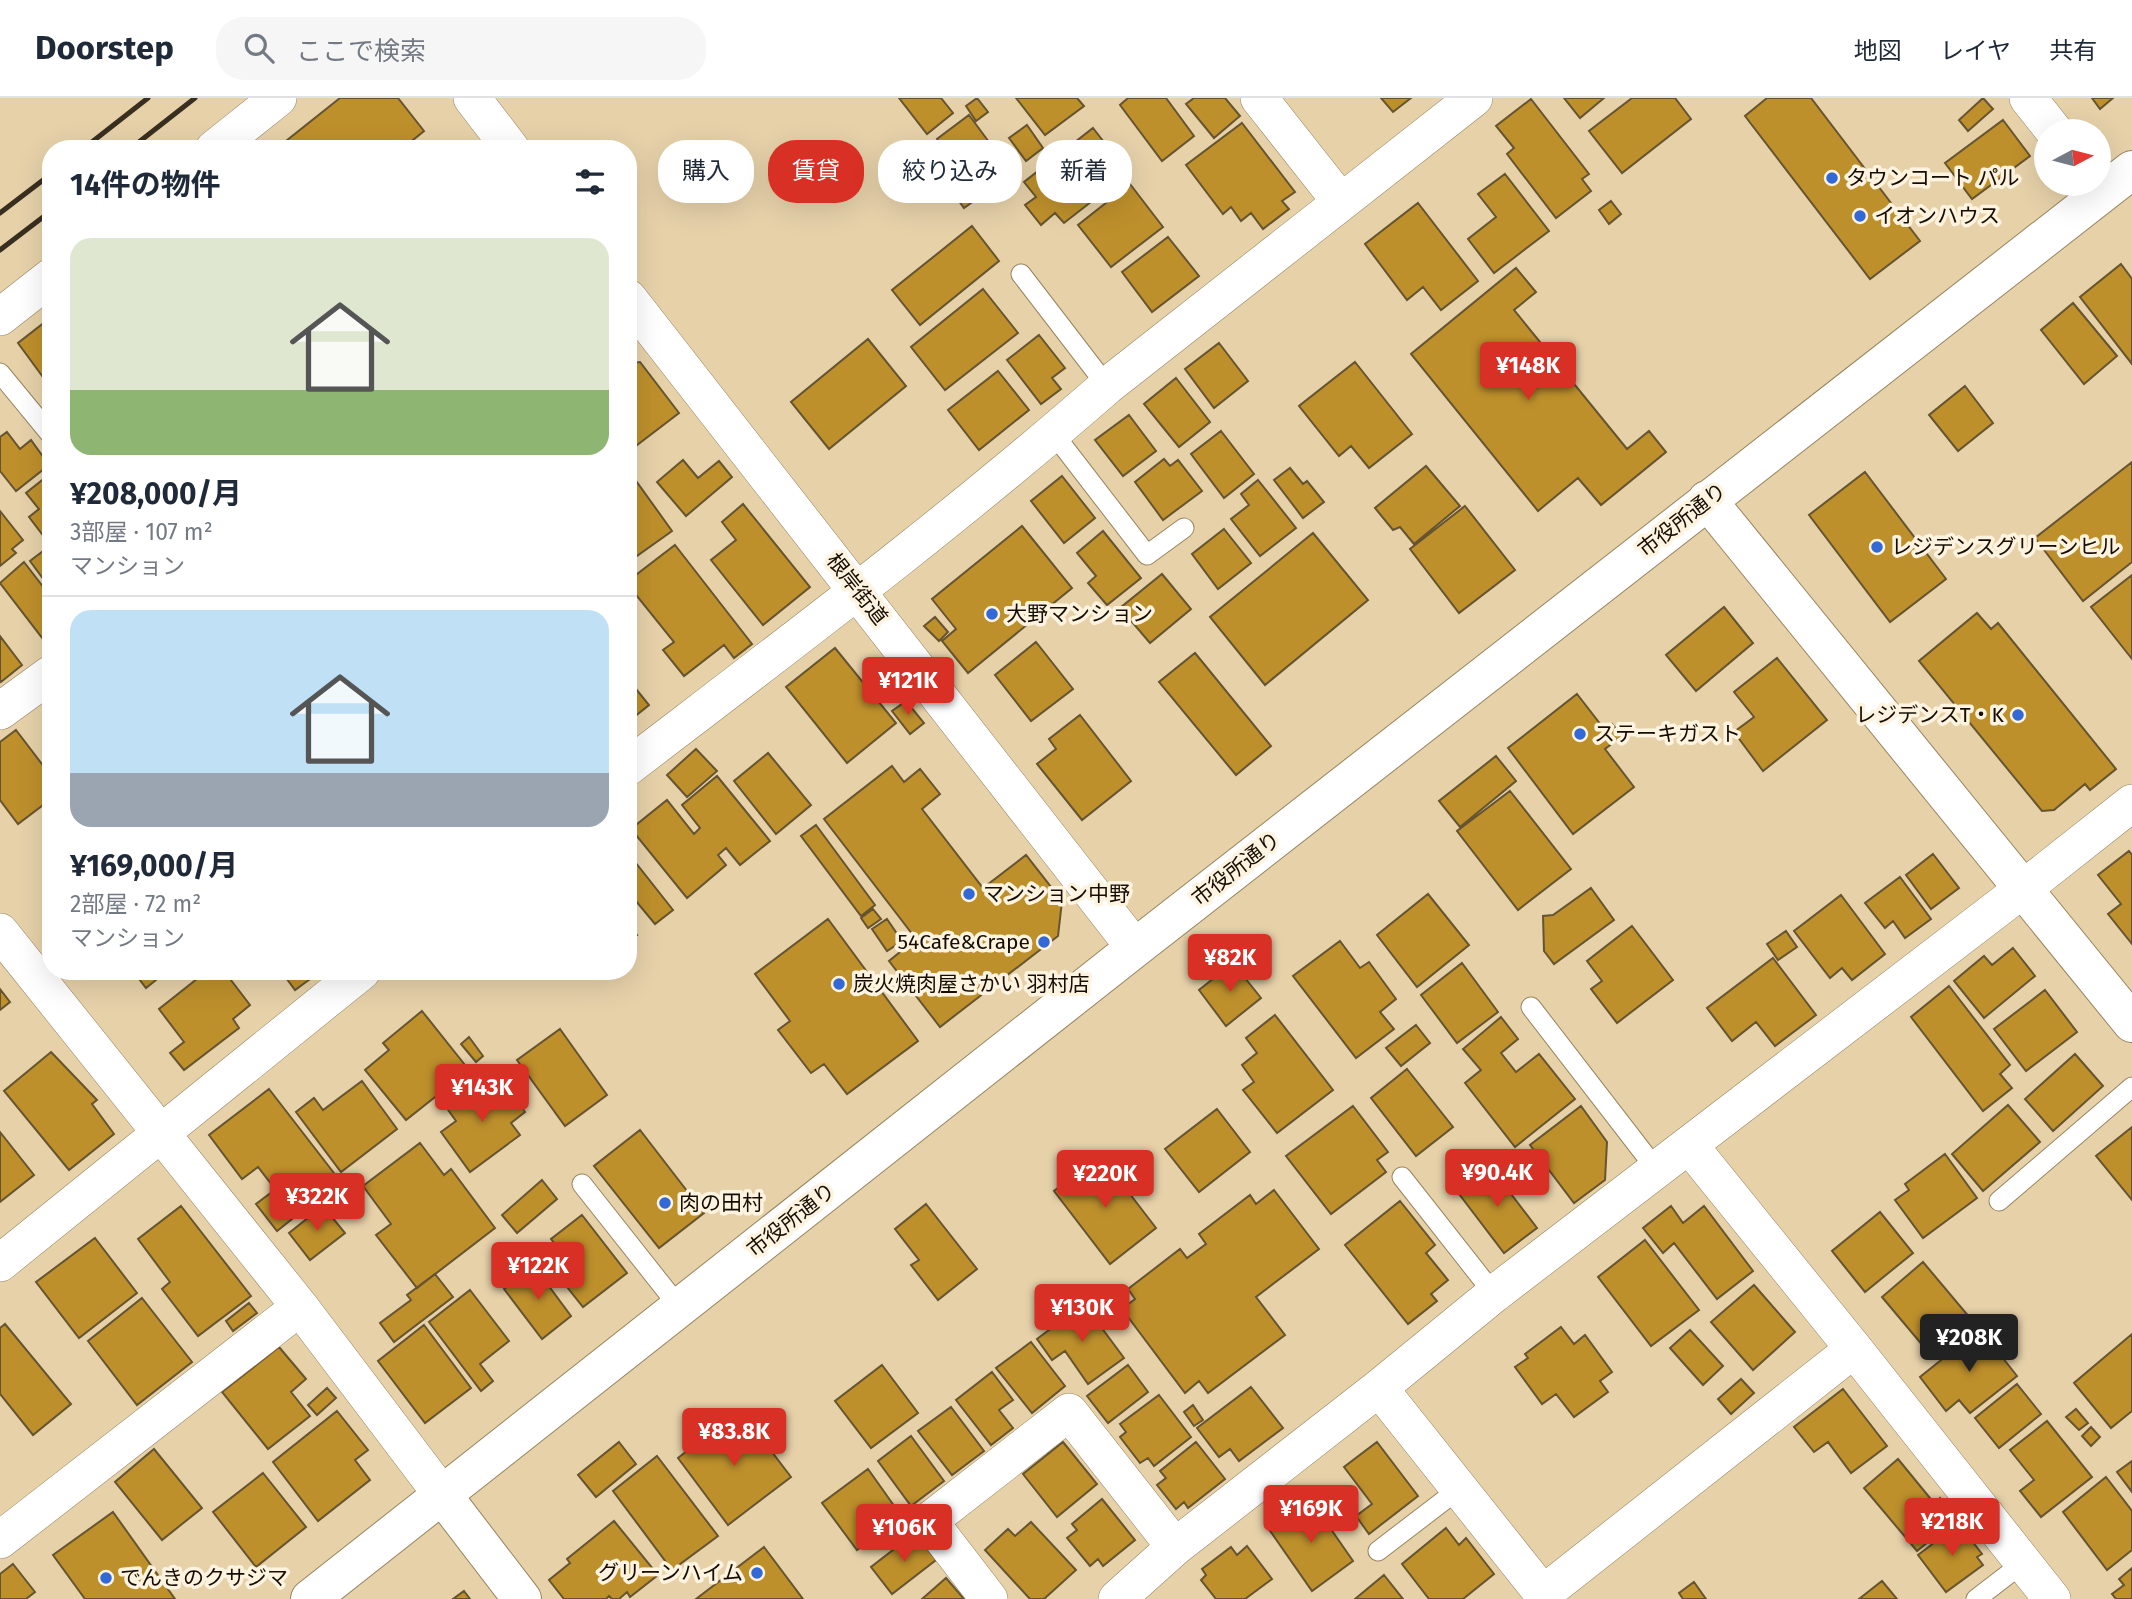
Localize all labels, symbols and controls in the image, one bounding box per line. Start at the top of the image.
search box [216,17,706,80]
text: Doorstep [35,28,174,68]
icon: search [240,29,278,67]
text: ここで検索 [296,36,426,67]
text: 地図 [1854,37,1902,65]
text: レイヤ [1940,37,2011,65]
text: 共有 [2049,37,2097,65]
north arrow [2034,119,2110,196]
map controls [2034,119,2111,196]
chip: 購入 [658,140,754,203]
chip: 賃貸 [768,140,864,203]
chip: 絞り込み [878,140,1022,203]
chip: 新着 [1036,140,1132,203]
icon: filters [571,163,609,201]
place label: タウンコート パル [1846,165,2020,191]
text: 14件の物件 [70,167,221,203]
marker: タウンコート パル [1824,170,1840,186]
place label: イオンハウス [1874,203,2000,229]
marker: イオンハウス [1852,208,1868,224]
icon: home [277,284,403,410]
pin: ¥148K [1479,342,1577,402]
text: ¥148K [1496,351,1560,379]
text: ¥208,000/月 [70,476,242,512]
street label: 市役所通り [1633,477,1731,563]
text: 3部屋 · 107 m² [70,518,213,546]
place label: レジデンスグリーンヒル [1891,534,2121,560]
marker: レジデンスグリーンヒル [1869,539,1885,555]
street label: 根岸街道 [821,548,893,630]
text: マンション [70,552,185,580]
place label: 大野マンション [1006,601,1153,627]
marker: 大野マンション [984,606,1000,622]
icon: home [277,656,403,782]
pin: ¥121K [859,658,957,717]
text: ¥121K [878,666,938,694]
place label: レジデンスT・K [1855,702,2005,728]
marker: レジデンスT・K [2010,707,2026,723]
place label: ステーキガスト [1594,721,1741,747]
marker: ステーキガスト [1572,726,1588,742]
street label: 市役所通り [1187,826,1285,912]
text: ¥169,000/月 [70,848,238,884]
place label: マンション中野 [983,881,1130,907]
marker: マンション中野 [961,886,977,902]
text: 2部屋 · 72 m² [70,890,201,918]
text: マンション [70,924,185,952]
place label: 54Cafe&Crape [898,929,1030,955]
marker: 54Cafe&Crape [1036,934,1052,950]
pin: ¥82K [1189,934,1271,994]
text: ¥82K [1204,943,1256,971]
place label: 炭火焼肉屋さかい 羽村店 [853,971,1090,997]
marker: 炭火焼肉屋さかい 羽村店 [831,976,847,992]
pin: ¥143K [433,1065,531,1124]
text: ¥143K [451,1073,513,1101]
pin: ¥220K [1056,1150,1154,1210]
pin: ¥90.4K [1440,1150,1554,1209]
text: ¥90.4K [1461,1158,1533,1186]
text: ¥220K [1073,1159,1137,1187]
pin: ¥322K [268,1174,366,1233]
street label: 市役所通り [742,1177,840,1263]
text: ¥322K [286,1182,348,1210]
place label: 肉の田村 [679,1190,763,1216]
marker: 肉の田村 [657,1195,673,1211]
pin: ¥122K [489,1242,587,1302]
text: ¥122K [507,1251,569,1279]
pin: ¥130K [1033,1284,1131,1344]
text: ¥130K [1050,1293,1114,1321]
pin: ¥208K [1920,1314,2018,1374]
text: ¥208K [1936,1323,2002,1351]
pin: ¥83.8K [677,1408,791,1468]
text: ¥83.8K [698,1417,770,1445]
pin: ¥169K [1262,1486,1360,1545]
text: ¥169K [1279,1494,1343,1522]
pin: ¥218K [1903,1498,2001,1558]
pin: ¥106K [855,1504,953,1564]
text: ¥218K [1921,1507,1983,1535]
text: ¥106K [872,1513,936,1541]
place label: グリーンハイム [598,1560,743,1586]
place label: でんきのクサジマ [120,1565,288,1591]
marker: グリーンハイム [749,1565,765,1581]
marker: でんきのクサジマ [98,1570,114,1586]

